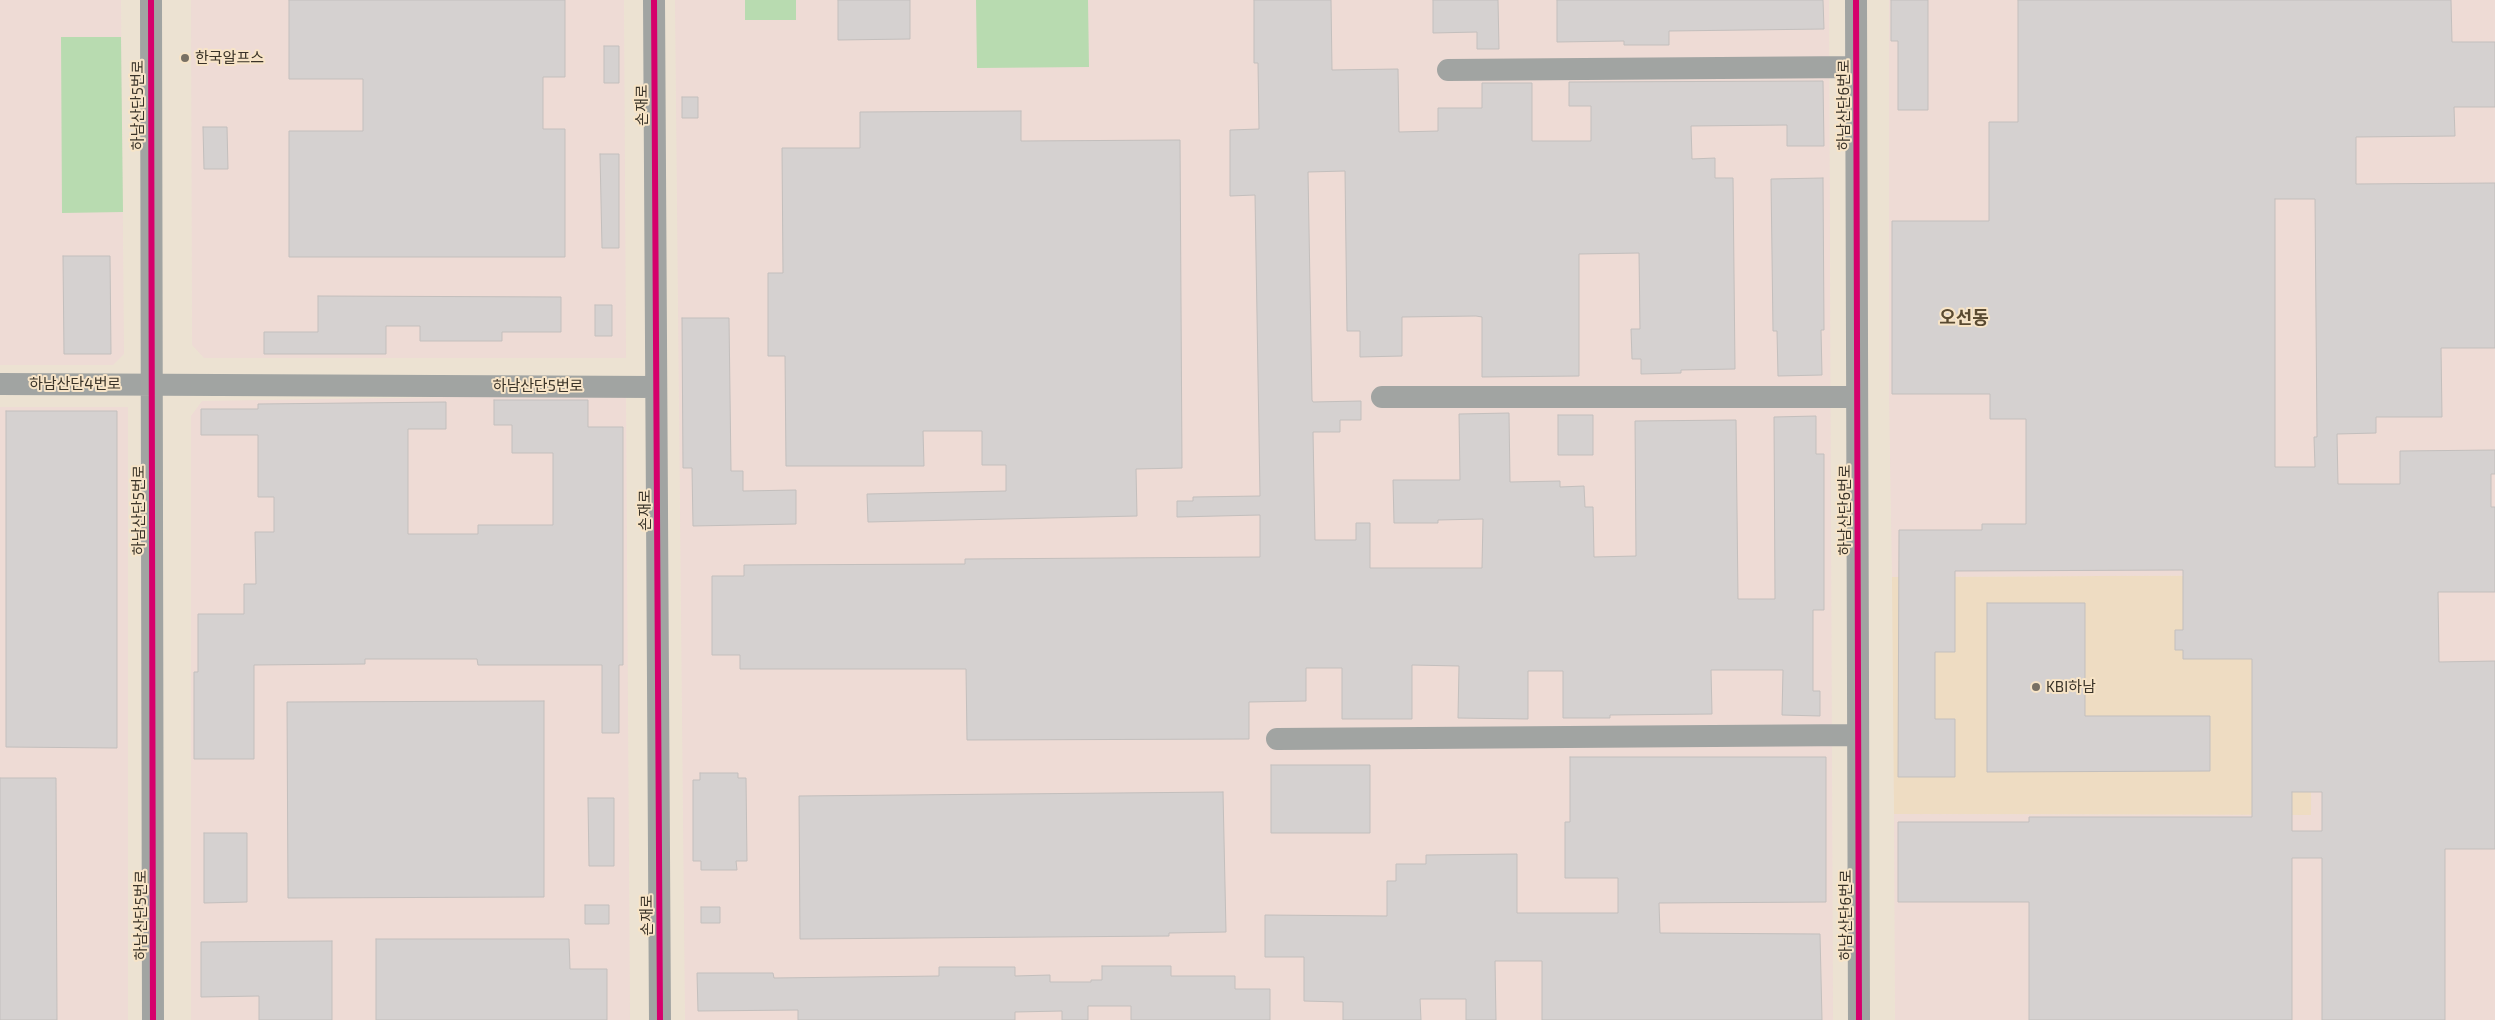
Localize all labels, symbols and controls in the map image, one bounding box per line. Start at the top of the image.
place label: 한국알프스 [195,49,264,67]
marker: 한국알프스 [179,52,191,64]
street label: 하남산단6번로 [1835,59,1853,151]
street label: 하남산단5번로 [129,60,147,150]
street label: 손재로 [633,84,651,126]
district label: 오선동 [1939,307,1989,329]
street label: 하남산단4번로 [29,375,121,393]
street label: 하남산단5번로 [493,377,583,395]
street label: 하남산단6번로 [1836,464,1854,556]
street label: 하남산단5번로 [130,465,148,555]
street label: 손재로 [636,489,654,531]
place label: KBI하남 [2046,678,2096,696]
marker: KBI하남 [2030,681,2042,693]
street label: 하남산단6번로 [1837,869,1855,961]
street label: 하남산단5번로 [132,870,150,960]
street label: 손재로 [638,894,656,936]

